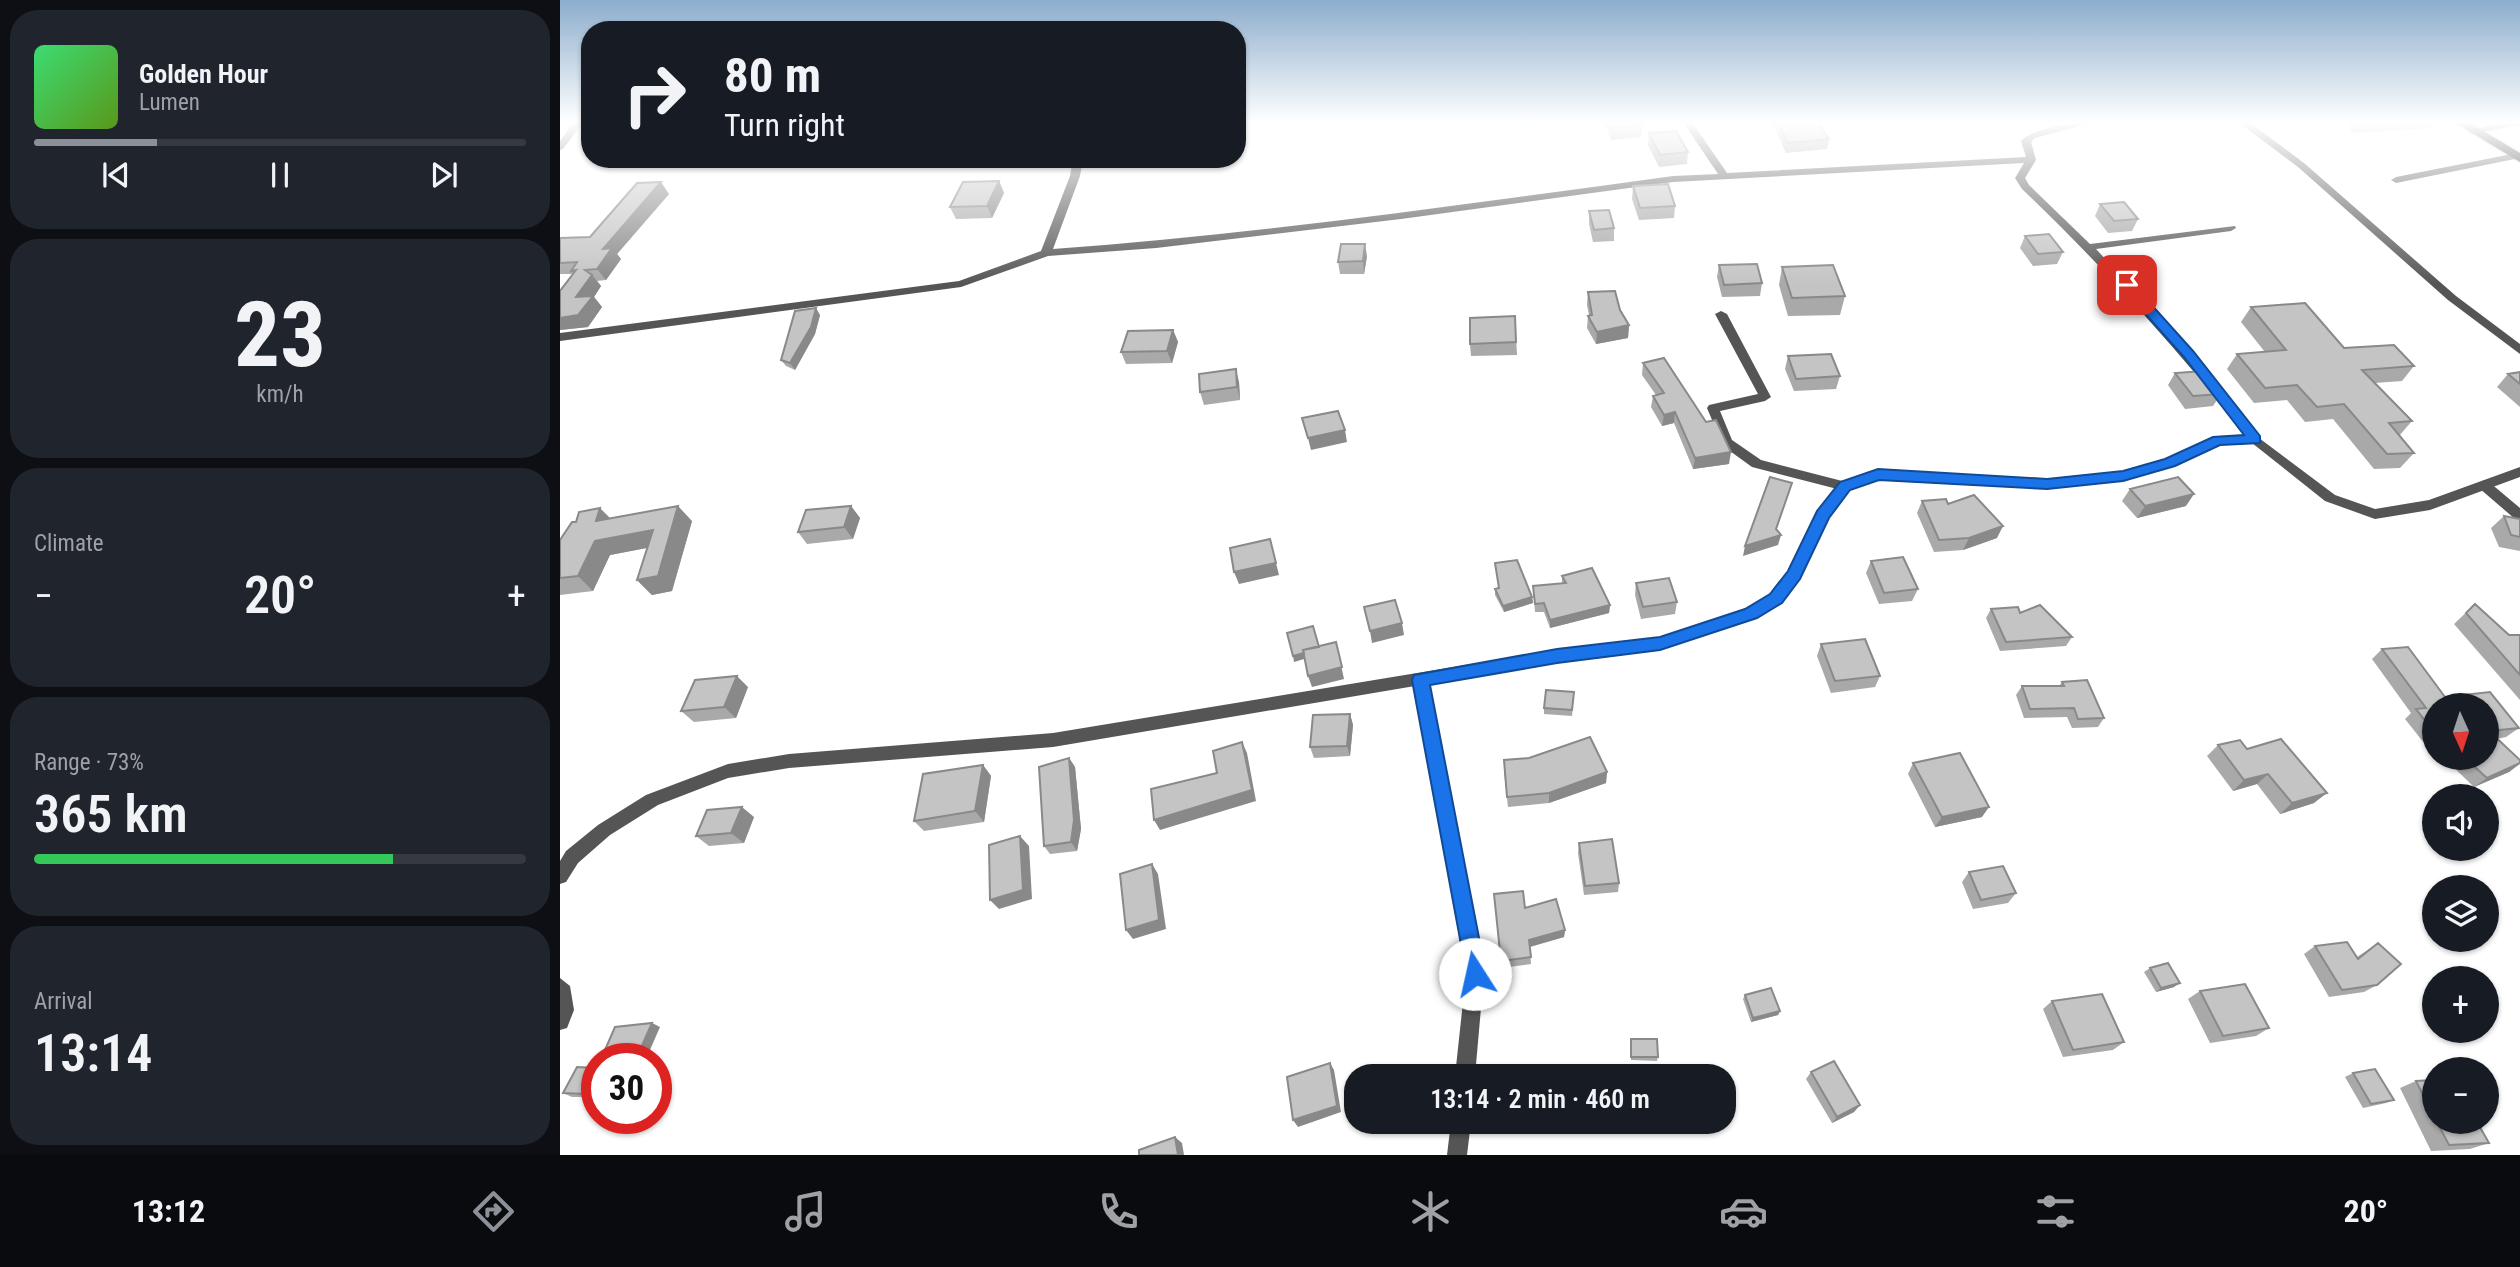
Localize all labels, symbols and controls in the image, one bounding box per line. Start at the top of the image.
text: 80 m [724,47,821,104]
icon: right [609,49,700,140]
text: Golden Hour [139,59,268,89]
text: Lumen [139,89,200,116]
text: Turn right [724,106,845,144]
icon: previous [97,156,135,194]
icon: pause [261,156,299,194]
icon: next [425,156,463,194]
pin [2097,255,2157,315]
icon: arrive [2108,266,2146,304]
text: 23 [234,282,326,388]
text: km/h [256,381,304,408]
text: Climate [34,530,104,557]
text: 20° [244,565,316,626]
text: − [34,574,53,618]
text: + [507,574,526,618]
north arrow [2422,693,2499,770]
map controls [2422,693,2499,1134]
text: Range · 73% [34,749,144,776]
text: 365 km [34,784,188,845]
button: sound [2422,784,2499,861]
button: layers [2422,875,2499,952]
position arrow [1438,937,1512,1011]
button: + [2422,966,2499,1043]
text: Arrival [34,988,93,1015]
text: 13:14 [34,1023,152,1084]
speed limit sign: 30 [581,1043,672,1134]
button: − [2422,1057,2499,1134]
text: 13:14 · 2 min · 460 m [1430,1084,1650,1114]
icon: directions [469,1187,518,1236]
icon: music [781,1187,830,1236]
icon: phone [1094,1187,1143,1236]
icon: climate [1406,1187,1455,1236]
icon: car [1719,1187,1768,1236]
icon: filters [2031,1187,2080,1236]
text: 13:12 [132,1192,205,1230]
text: 20° [2343,1192,2388,1230]

